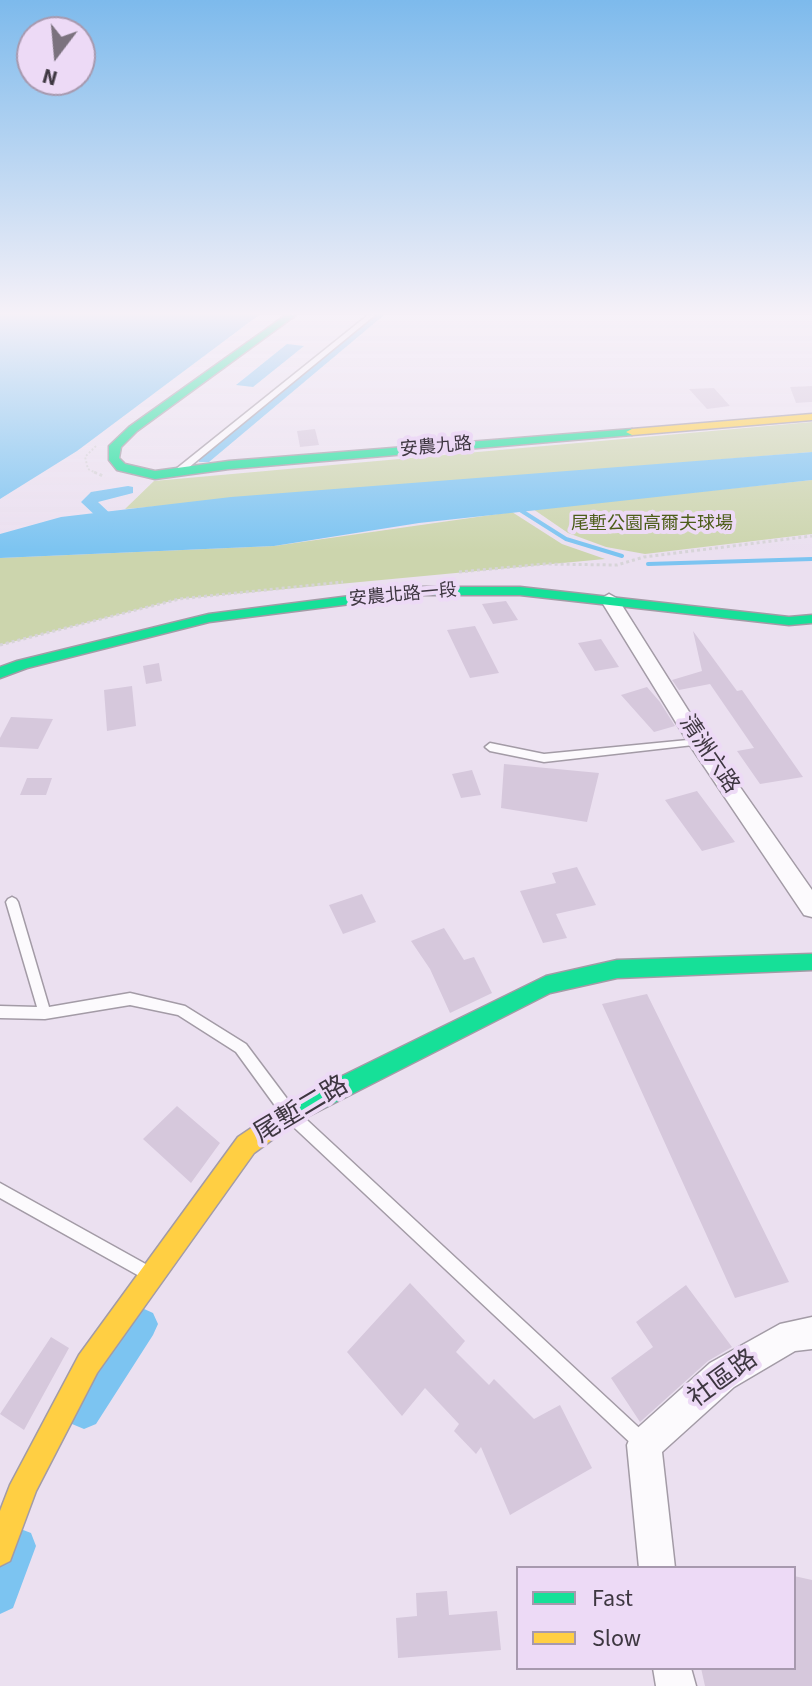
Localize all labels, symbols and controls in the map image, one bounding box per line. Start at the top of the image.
north arrow [16,16,96,96]
text: N [38,60,61,95]
street label: 安農九路 [399,434,473,462]
park label: 尾塹公園高爾夫球場 [571,514,733,536]
street label: 安農北路一段 [348,581,458,611]
street label: 清洲六路 [672,711,744,799]
street label: 尾塹二路 [249,1071,355,1151]
street label: 社區路 [683,1344,765,1416]
legend [516,1566,796,1670]
text: Fast [592,1581,633,1616]
text: Slow [592,1621,641,1656]

